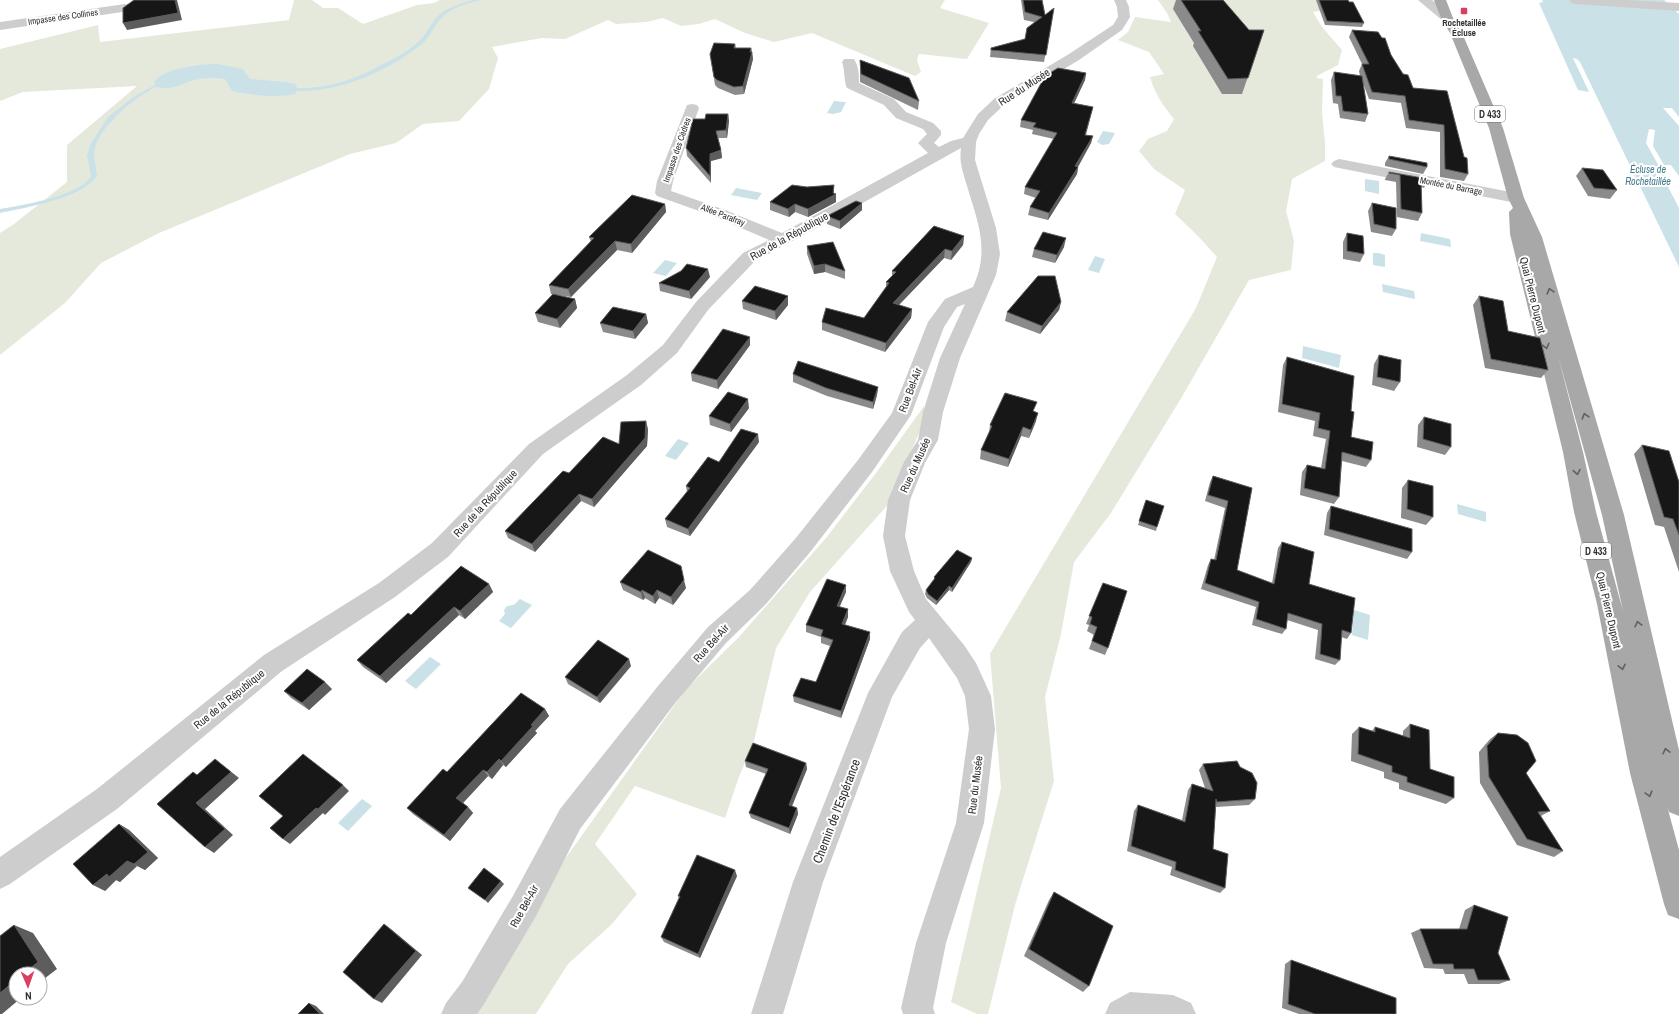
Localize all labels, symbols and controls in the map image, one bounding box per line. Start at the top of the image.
street label: Impasse des Collines [27,6,99,28]
marker: Rochetaillée Écluse [1459,6,1469,16]
place label: Rochetaillée Écluse [1442,17,1486,39]
street label: Rue du Musée [996,65,1052,109]
road number: D 433 [1475,106,1505,122]
street label: Impasse des Cèdres [660,116,694,184]
water label: Écluse de Rochetaillée [1625,163,1671,188]
street label: Montée du Barrage [1419,174,1483,198]
street label: Allée Parafray [698,201,747,229]
street label: Rue de la République [747,209,831,263]
street label: Quai Pierre Dupont [1517,255,1549,335]
one-way arrow [1546,288,1555,295]
one-way arrow [1541,342,1550,349]
street label: Rue Bel-Air [895,366,925,414]
one-way arrow [1582,413,1590,420]
street label: Rue du Musée [897,435,933,495]
street label: Rue de la République [450,466,520,540]
one-way arrow [1573,469,1581,475]
road number: D 433 [1581,543,1611,559]
street label: Quai Pierre Dupont [1593,570,1625,650]
street label: Rue Bel-Air [690,621,732,665]
one-way arrow [1634,621,1642,627]
one-way arrow [1617,664,1625,670]
street label: Rue de la République [191,666,267,732]
one-way arrow [1663,747,1671,754]
street label: Rue du Musée [964,755,986,815]
street label: Chemin de l'Espérance [809,757,864,866]
one-way arrow [1644,790,1653,797]
street label: Rue Bel-Air [507,882,541,930]
north arrow [8,966,48,1006]
text: N [25,989,32,1003]

